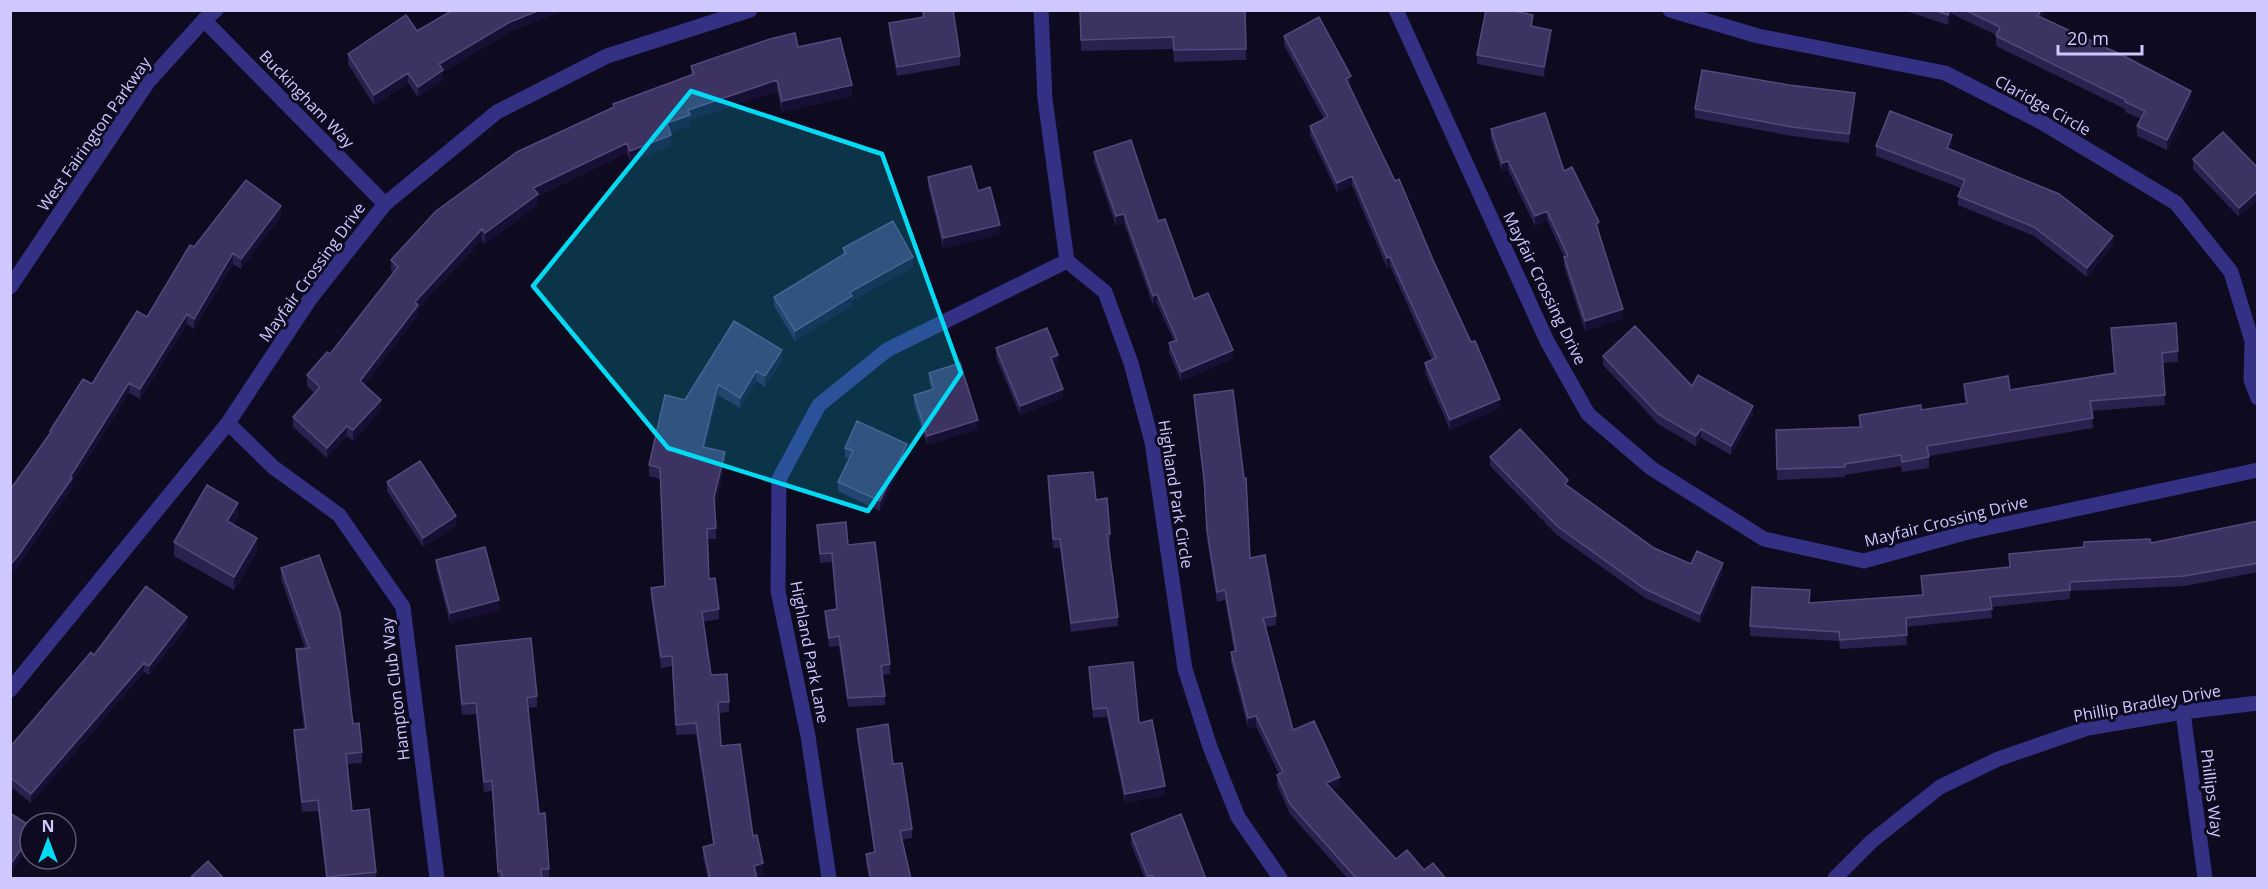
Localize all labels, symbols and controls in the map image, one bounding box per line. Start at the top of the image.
scale bar [2058,18,2142,56]
text: 20 m [2067,26,2109,50]
street label: Buckingham Way [255,45,360,153]
street label: West Fairington Parkway [32,52,156,215]
street label: Claridge Circle [1991,70,2095,140]
street label: Mayfair Crossing Drive [254,198,370,346]
street label: Mayfair Crossing Drive [1498,208,1592,368]
street label: Highland Park Circle [1153,418,1199,570]
street label: Mayfair Crossing Drive [1862,490,2030,552]
street label: Highland Park Lane [785,579,835,725]
street label: Hampton Club Way [375,615,415,762]
street label: Phillip Bradley Drive [2071,679,2223,727]
street label: Phillips Way [2196,748,2228,839]
north arrow [18,811,78,871]
text: N [41,815,55,837]

